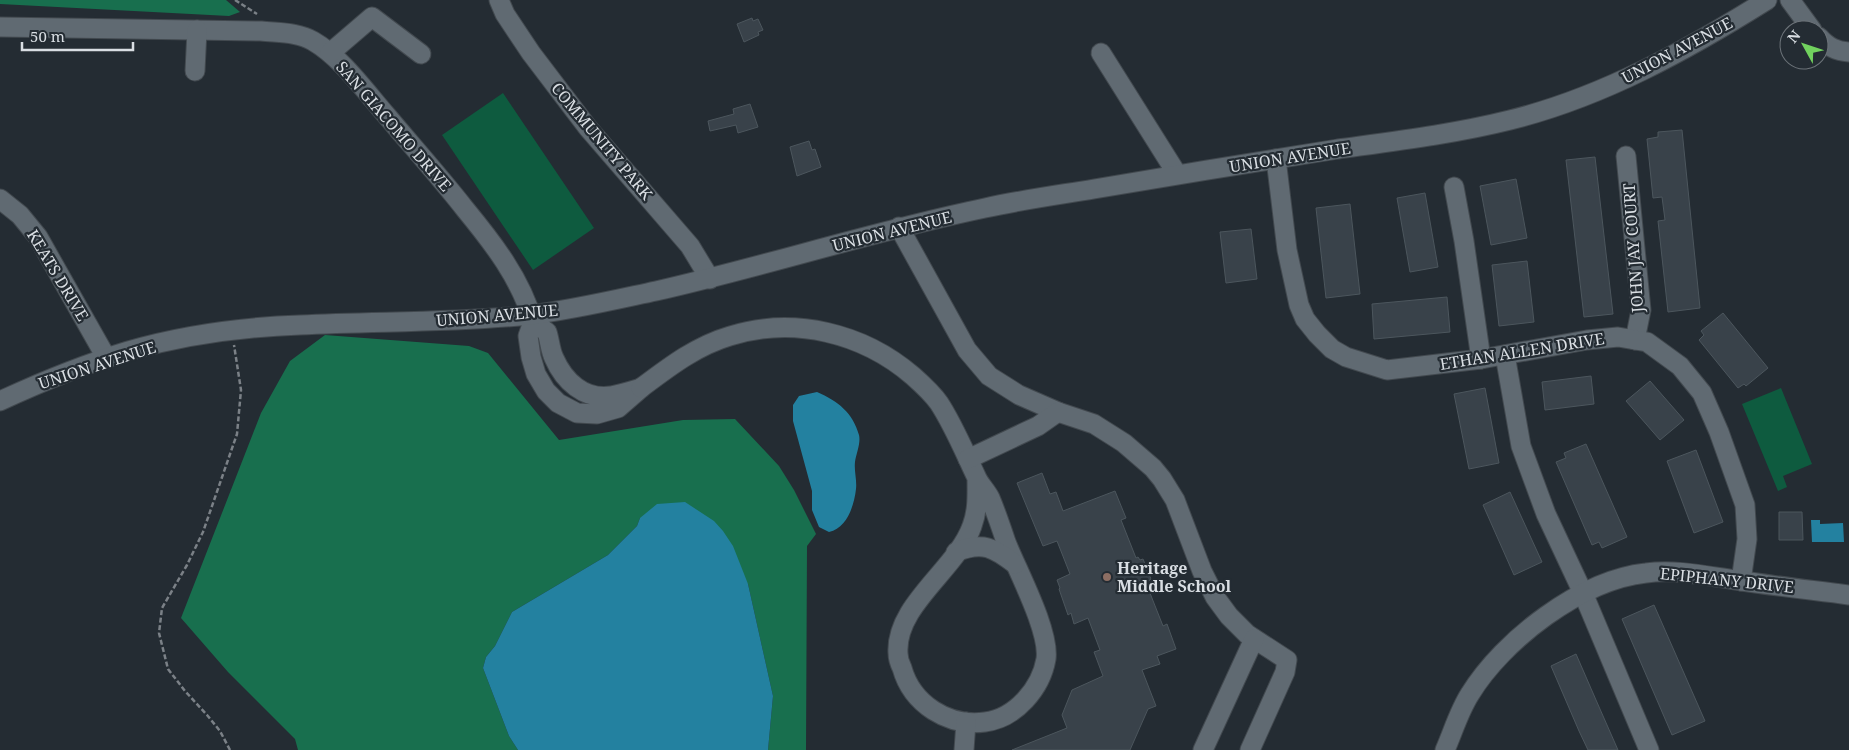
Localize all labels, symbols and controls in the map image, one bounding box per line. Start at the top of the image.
street label: UNION AVENUE [1618,12,1736,88]
scale bar [22,20,134,52]
north arrow [1779,20,1829,70]
text: 50 m [30,26,65,46]
text: N [1783,26,1804,47]
street label: SAN GIACOMO DRIVE [331,56,457,196]
street label: COMMUNITY PARK [546,78,658,205]
street label: UNION AVENUE [1228,137,1352,177]
street label: JOHN JAY COURT [1617,182,1649,315]
street label: UNION AVENUE [830,206,954,256]
street label: KEATS DRIVE [22,225,94,325]
street label: UNION AVENUE [435,299,559,331]
street label: ETHAN ALLEN DRIVE [1438,327,1606,375]
street label: UNION AVENUE [35,336,159,394]
place label: Heritage Middle School [1117,557,1232,597]
street label: EPIPHANY DRIVE [1659,562,1795,598]
marker: Heritage Middle School [1101,571,1113,583]

